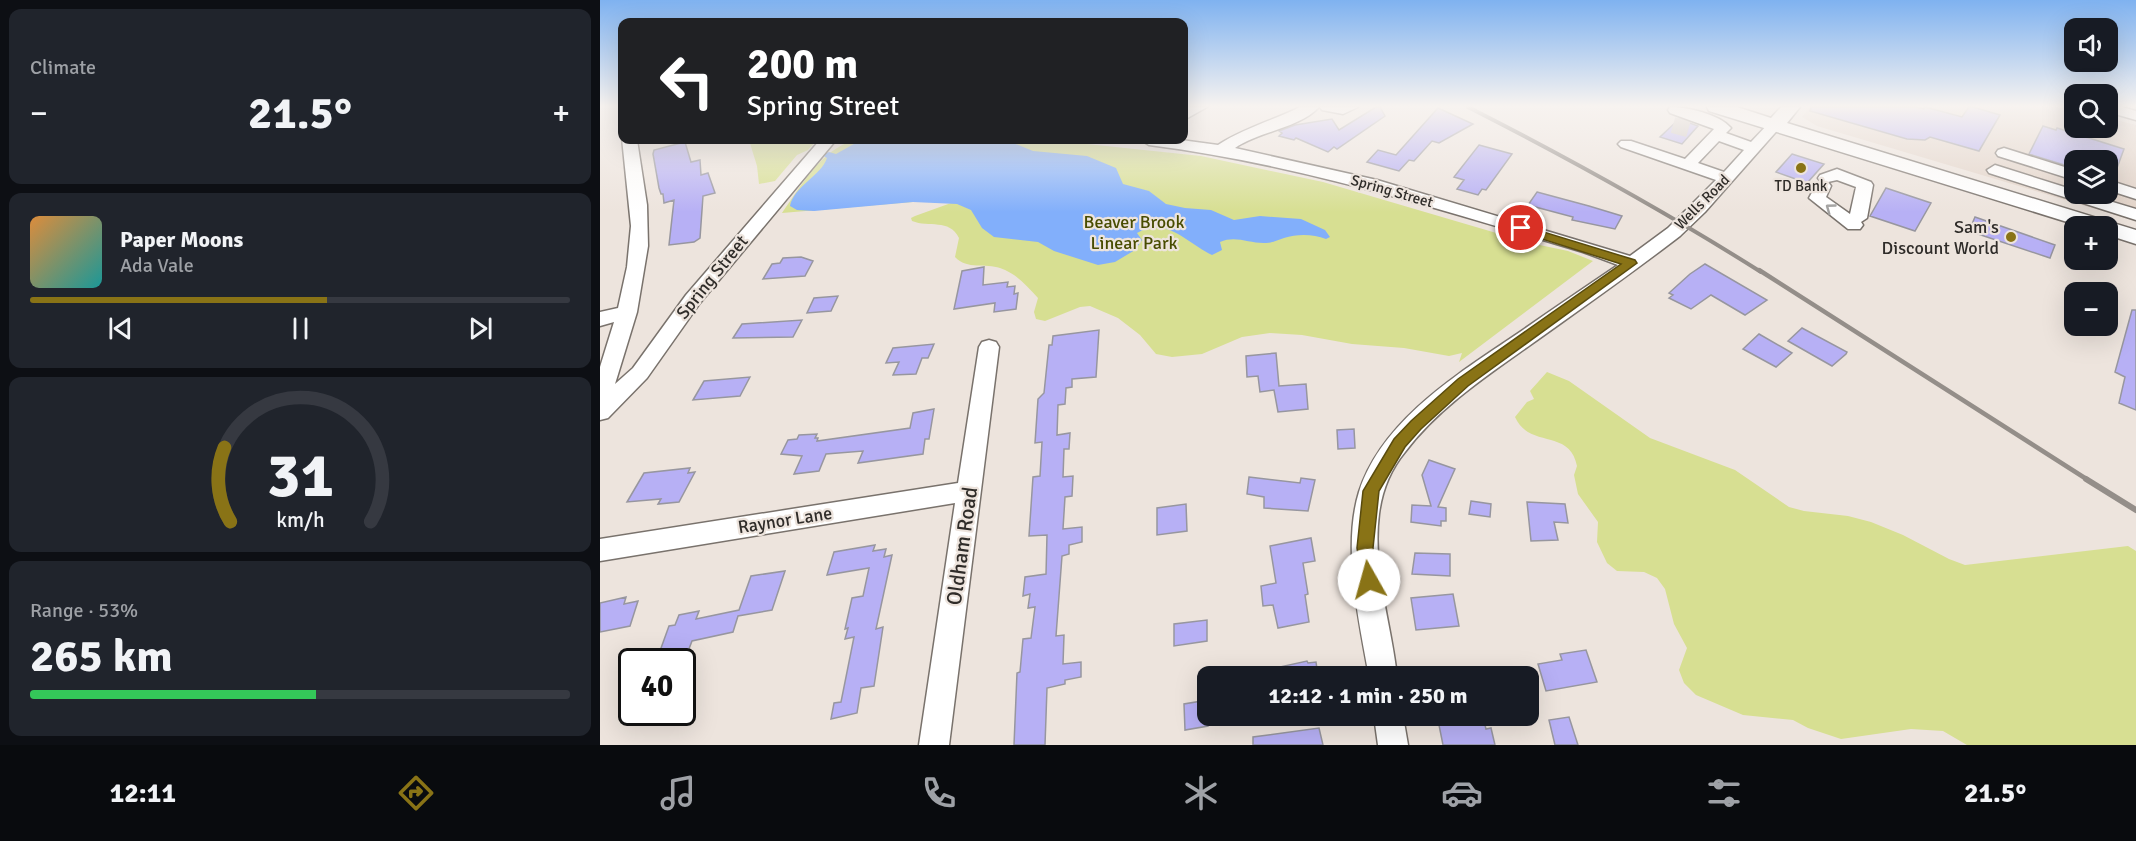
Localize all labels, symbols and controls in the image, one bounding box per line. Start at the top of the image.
map controls [2064,18,2118,336]
button: sound [2064,18,2118,72]
text: 200 m [747,39,858,90]
icon: left [648,42,726,120]
text: Climate [30,55,96,80]
button: search [2064,84,2118,138]
text: 21.5° [248,86,352,141]
text: Spring Street [747,90,899,123]
text: − [30,93,48,134]
text: + [552,93,570,134]
button: layers [2064,150,2118,204]
marker: TD Bank [1794,161,1808,175]
street label: Spring Street [1349,171,1435,211]
street label: Wells Road [1671,171,1733,233]
place label: TD Bank [1775,177,1828,195]
pin [1495,202,1546,253]
one-way arrow [1825,204,1836,215]
park label: Beaver Brook Linear Park [1084,211,1184,254]
icon: arrive [1504,211,1537,244]
place label: Sam's Discount World [1882,216,1999,259]
button: + [2064,216,2118,270]
text: Paper Moons [120,226,243,253]
marker: Sam's Discount World [2004,230,2018,244]
street label: Spring Street [671,231,753,323]
text: Ada Vale [120,253,194,278]
button: − [2064,282,2118,336]
icon: previous [104,312,137,345]
icon: pause [284,312,317,345]
icon: next [464,312,497,345]
text: 31 [266,437,334,514]
street label: Oldham Road [941,485,983,607]
street label: Raynor Lane [736,502,834,538]
text: km/h [276,507,324,533]
position arrow [1337,548,1401,612]
text: Range · 53% [30,598,138,623]
text: 265 km [30,629,173,684]
speed limit sign: 40 [618,648,696,726]
text: 12:12 · 1 min · 250 m [1268,682,1468,709]
icon: directions [395,772,437,814]
icon: music [657,772,699,814]
icon: phone [918,772,960,814]
icon: climate [1180,772,1222,814]
icon: car [1441,772,1483,814]
icon: filters [1703,772,1745,814]
text: 12:11 [110,777,176,810]
text: 21.5° [1964,777,2026,810]

